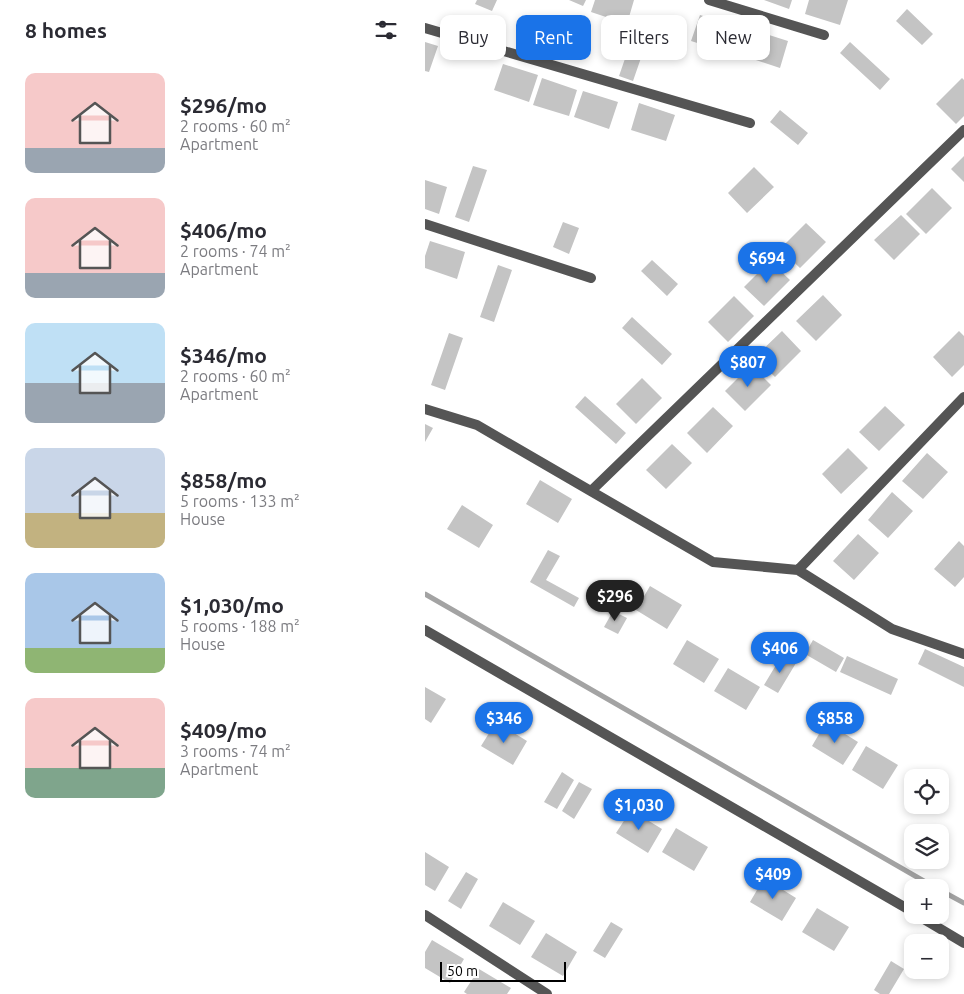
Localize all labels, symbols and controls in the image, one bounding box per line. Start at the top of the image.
chip: Buy [440,15,506,60]
chip: Rent [516,15,591,60]
chip: Filters [601,15,687,60]
chip: New [697,15,770,60]
icon: filters [372,16,400,44]
text: 8 homes [25,18,107,42]
icon: home [65,93,125,153]
text: $296/mo [180,93,267,117]
text: 2 rooms · 60 m² [180,117,291,135]
text: Apartment [180,135,258,153]
icon: home [65,218,125,278]
text: $406/mo [180,218,267,242]
text: 2 rooms · 74 m² [180,242,291,260]
pin: $694 [737,242,797,284]
text: $694 [749,249,785,267]
text: Apartment [180,260,258,278]
icon: home [65,343,125,403]
text: $346/mo [180,343,267,367]
pin: $807 [718,346,778,388]
text: $807 [730,353,766,371]
text: 2 rooms · 60 m² [180,367,291,385]
text: Apartment [180,385,258,403]
icon: home [65,468,125,528]
text: $858/mo [180,468,267,492]
text: 5 rooms · 133 m² [180,492,300,510]
text: House [180,510,225,528]
pin: $296 [585,580,645,622]
text: $296 [597,587,633,605]
icon: home [65,593,125,653]
text: $1,030/mo [180,593,284,617]
text: 5 rooms · 188 m² [180,617,300,635]
pin: $406 [750,632,810,674]
text: House [180,635,225,653]
text: $406 [762,639,798,657]
pin: $346 [474,702,534,744]
pin: $858 [805,702,865,744]
text: $346 [486,709,522,727]
text: $858 [817,709,853,727]
icon: home [65,718,125,778]
text: $409/mo [180,718,267,742]
text: 3 rooms · 74 m² [180,742,291,760]
text: Apartment [180,760,258,778]
map controls [904,769,949,979]
button: locate [904,769,949,814]
pin: $1,030 [598,788,680,831]
text: $1,030 [614,796,664,814]
button: layers [904,824,949,869]
pin: $409 [743,858,803,900]
text: $409 [755,865,791,883]
button: + [904,879,949,924]
button: − [904,934,949,979]
scale bar [440,959,566,982]
text: 50 m [447,963,478,979]

